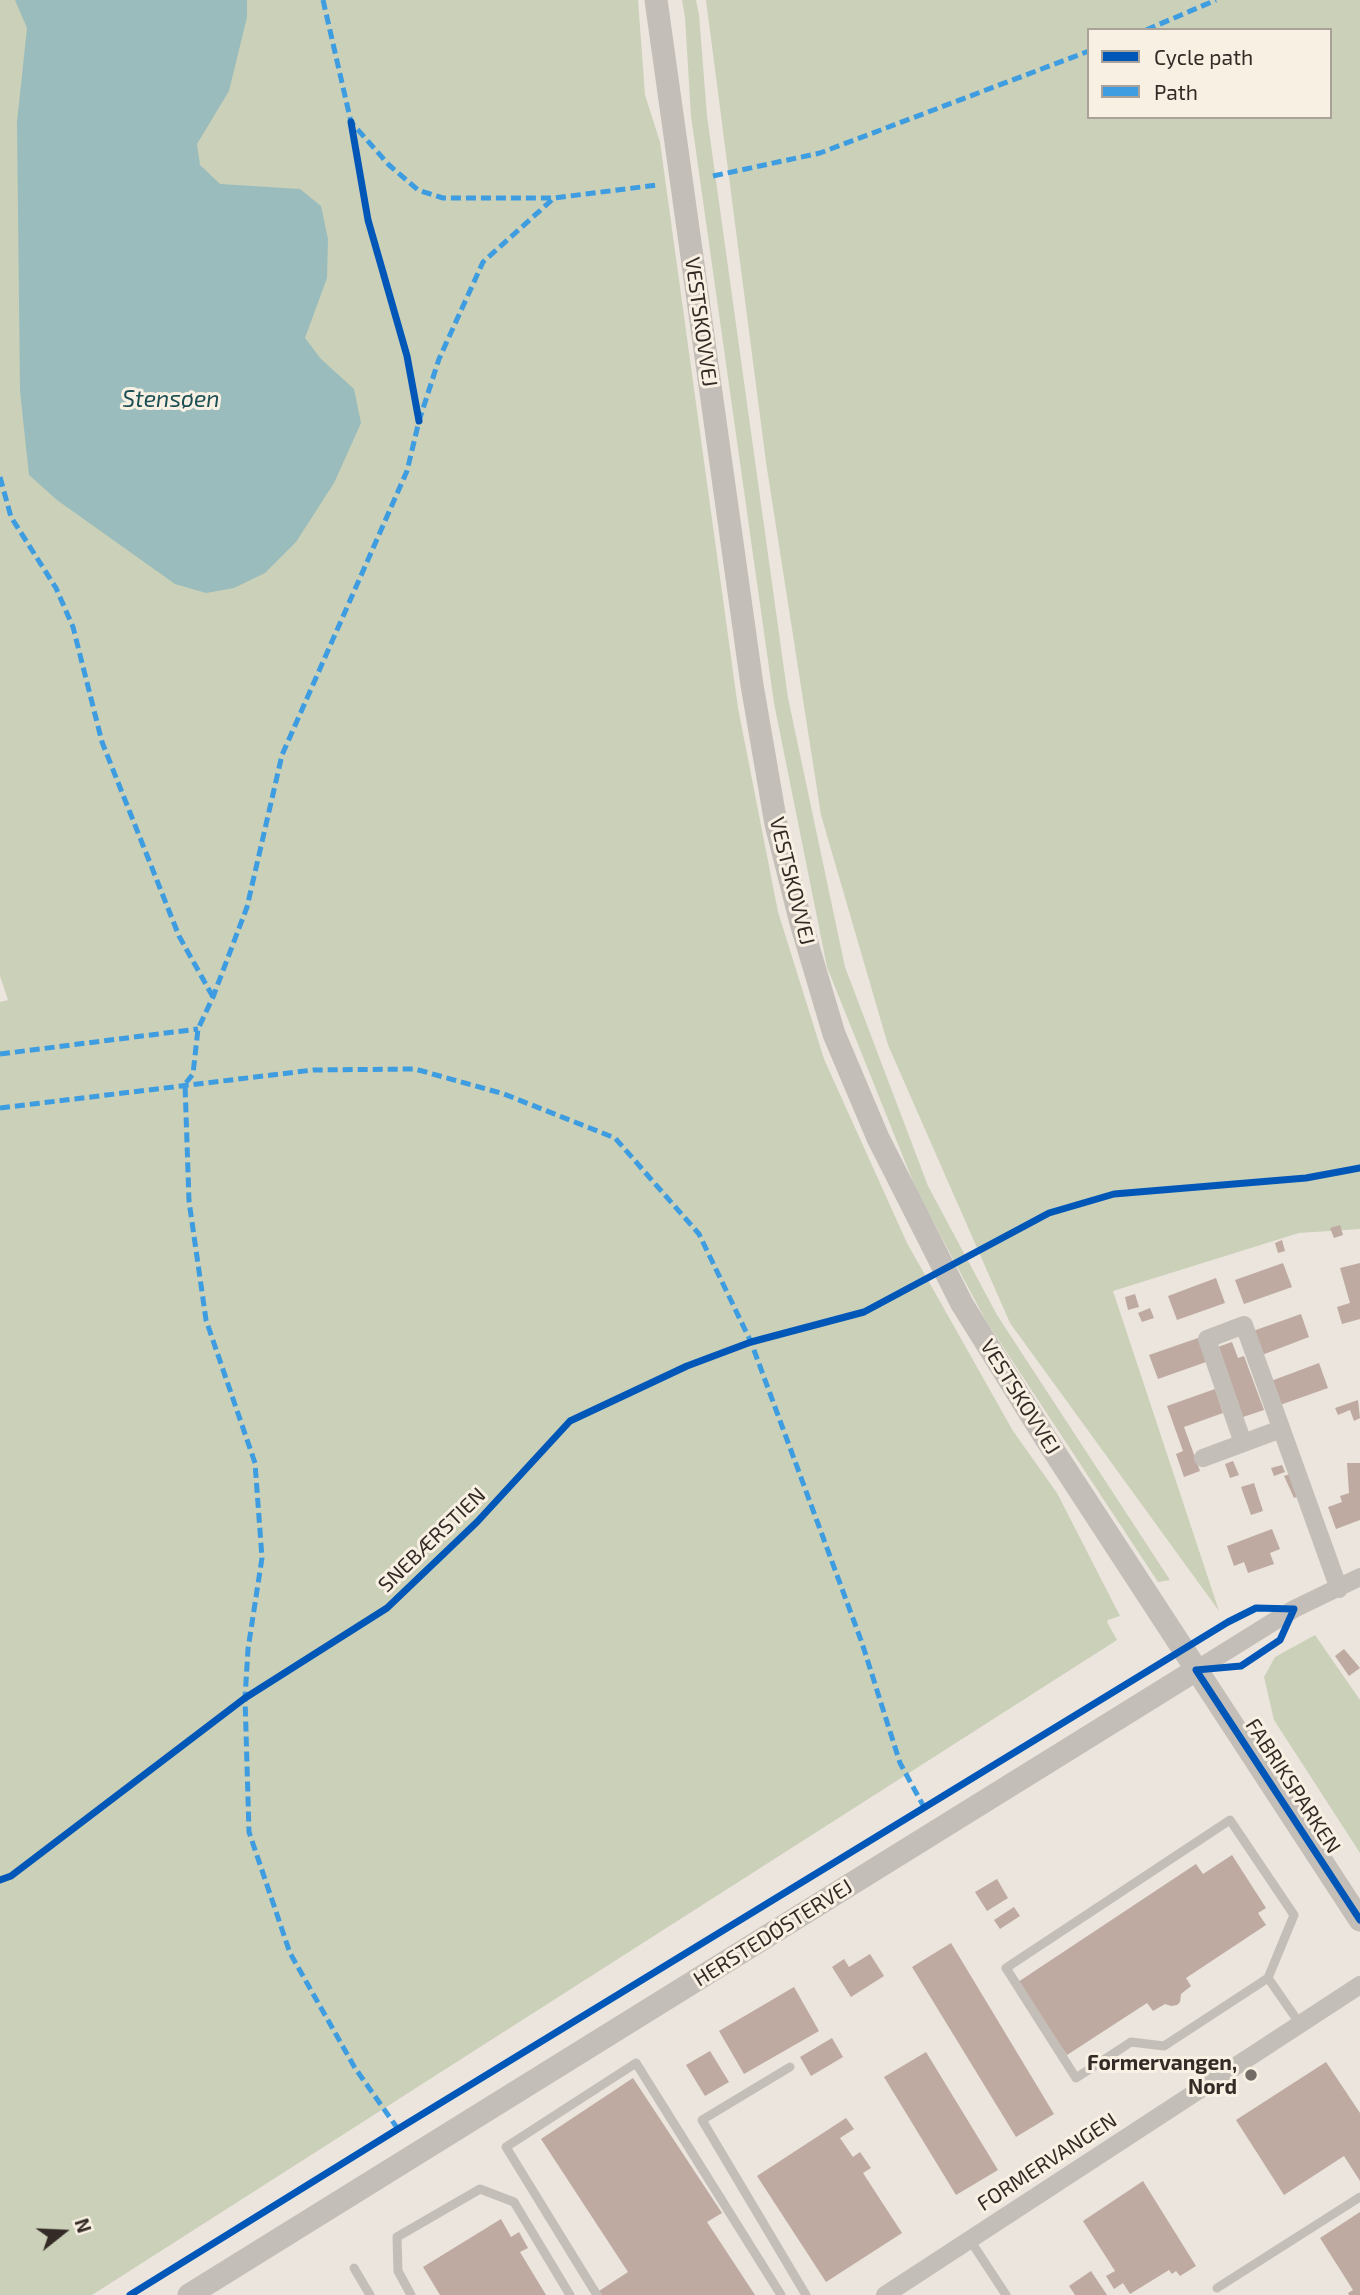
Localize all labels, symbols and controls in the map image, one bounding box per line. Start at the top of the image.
legend [1087,28,1332,119]
text: Cycle path [1154,44,1253,69]
text: Path [1154,79,1198,104]
street label: VESTSKOVVEJ [679,256,723,388]
water label: Stensøen [122,385,220,413]
street label: VESTSKOVVEJ [764,815,820,947]
street label: VESTSKOVVEJ [975,1335,1065,1459]
street label: SNEBÆRSTIEN [373,1482,491,1598]
street label: FABRIKSPARKEN [1240,1714,1346,1858]
street label: HERSTEDØSTERVEJ [689,1874,857,1992]
place label: Formervangen, Nord [1087,2050,1237,2100]
marker: Formervangen, Nord [1243,2067,1259,2083]
street label: FORMERVANGEN [973,2108,1121,2216]
north arrow [28,2197,98,2267]
text: N [70,2215,97,2235]

